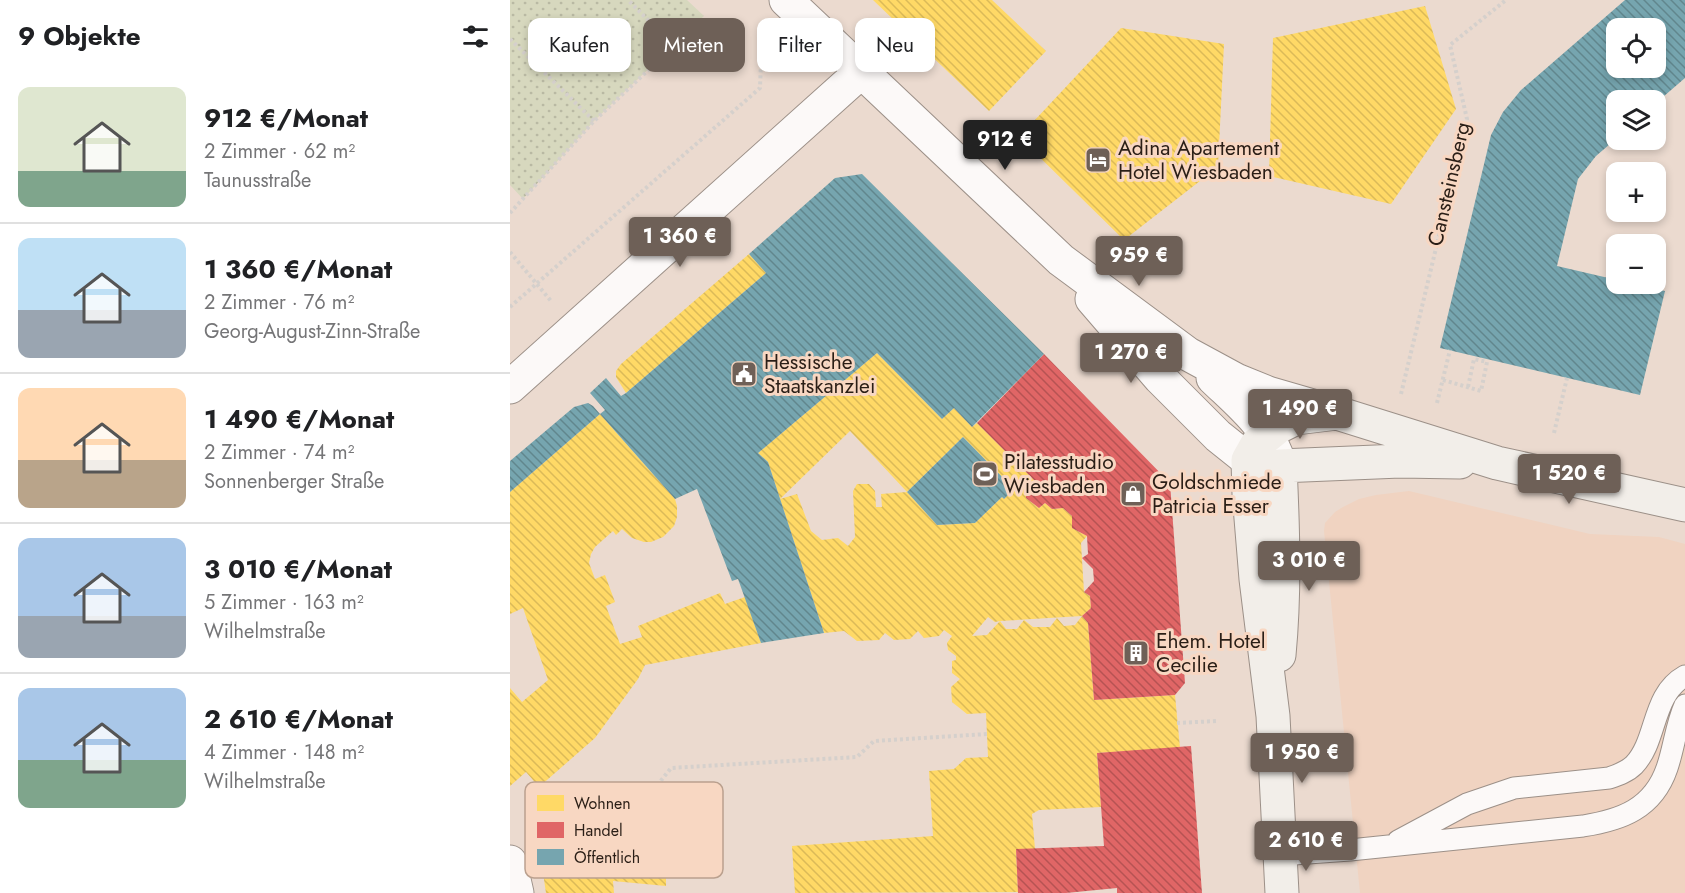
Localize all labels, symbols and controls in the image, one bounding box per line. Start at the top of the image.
text: 9 Objekte [18,17,141,55]
chip: Kaufen [528,18,631,72]
chip: Mieten [643,18,745,72]
chip: Filter [757,18,843,72]
chip: Neu [855,18,935,72]
map controls [1606,18,1666,294]
button: locate [1606,18,1666,78]
icon: filters [459,20,492,53]
button: layers [1606,90,1666,150]
text: 912 €/Monat [204,99,368,137]
icon: home [66,111,138,183]
street label: Cansteinsberg [1420,119,1478,249]
pin: 912 € [963,120,1047,171]
text: 912 € [977,125,1033,154]
place label: Adina Apartement Hotel Wiesbaden [1118,133,1279,187]
text: 2 Zimmer · 62 m² [204,137,355,166]
hotel icon: Adina Apartement Hotel Wiesbaden [1083,145,1113,175]
button: + [1606,162,1666,222]
text: Taunusstraße [204,166,311,195]
pin: 1 360 € [625,217,735,268]
text: 1 360 € [643,222,717,251]
button: − [1606,234,1666,294]
pin: 959 € [1097,236,1181,287]
text: 959 € [1110,241,1168,270]
text: 1 360 €/Monat [204,250,392,288]
icon: home [66,262,138,334]
text: 2 Zimmer · 76 m² [204,288,354,317]
text: Georg-August-Zinn-Straße [204,317,420,346]
pin: 1 270 € [1076,333,1186,384]
text: 1 270 € [1094,338,1168,367]
place label: Hessische Staatskanzlei [764,347,875,401]
public building icon: Hessische Staatskanzlei [729,359,759,389]
pin: 1 490 € [1245,389,1355,440]
text: 1 490 € [1262,394,1338,423]
text: 1 490 €/Monat [204,400,394,438]
icon: home [66,412,138,484]
text: 2 Zimmer · 74 m² [204,438,355,467]
place label: Pilatesstudio Wiesbaden [1004,447,1114,501]
pin: 1 520 € [1514,454,1624,505]
sports icon: Pilatesstudio Wiesbaden [970,459,1000,489]
text: 1 520 € [1532,459,1606,488]
text: Sonnenberger Straße [204,467,384,496]
place label: Goldschmiede Patricia Esser [1152,467,1282,521]
shop icon: Goldschmiede Patricia Esser [1118,479,1148,509]
pin: 3 010 € [1254,541,1364,592]
text: 3 010 € [1272,546,1346,575]
text: 3 010 €/Monat [204,550,392,588]
icon: home [66,562,138,634]
text: 5 Zimmer · 163 m² [204,588,364,617]
text: Wilhelmstraße [204,617,326,646]
place label: Ehem. Hotel Cecilie [1156,626,1266,680]
building icon: Ehem. Hotel Cecilie [1121,638,1151,668]
text: 2 610 €/Monat [204,700,393,738]
icon: home [66,712,138,784]
pin: 1 950 € [1247,733,1357,784]
text: 4 Zimmer · 148 m² [204,738,364,767]
text: 1 950 € [1265,738,1339,767]
text: Wilhelmstraße [204,767,326,796]
legend [525,782,723,878]
text: Wohnen [574,792,631,815]
text: Handel [574,819,623,842]
pin: 2 610 € [1251,821,1361,872]
text: 2 610 € [1268,826,1344,855]
text: Öffentlich [574,846,640,869]

